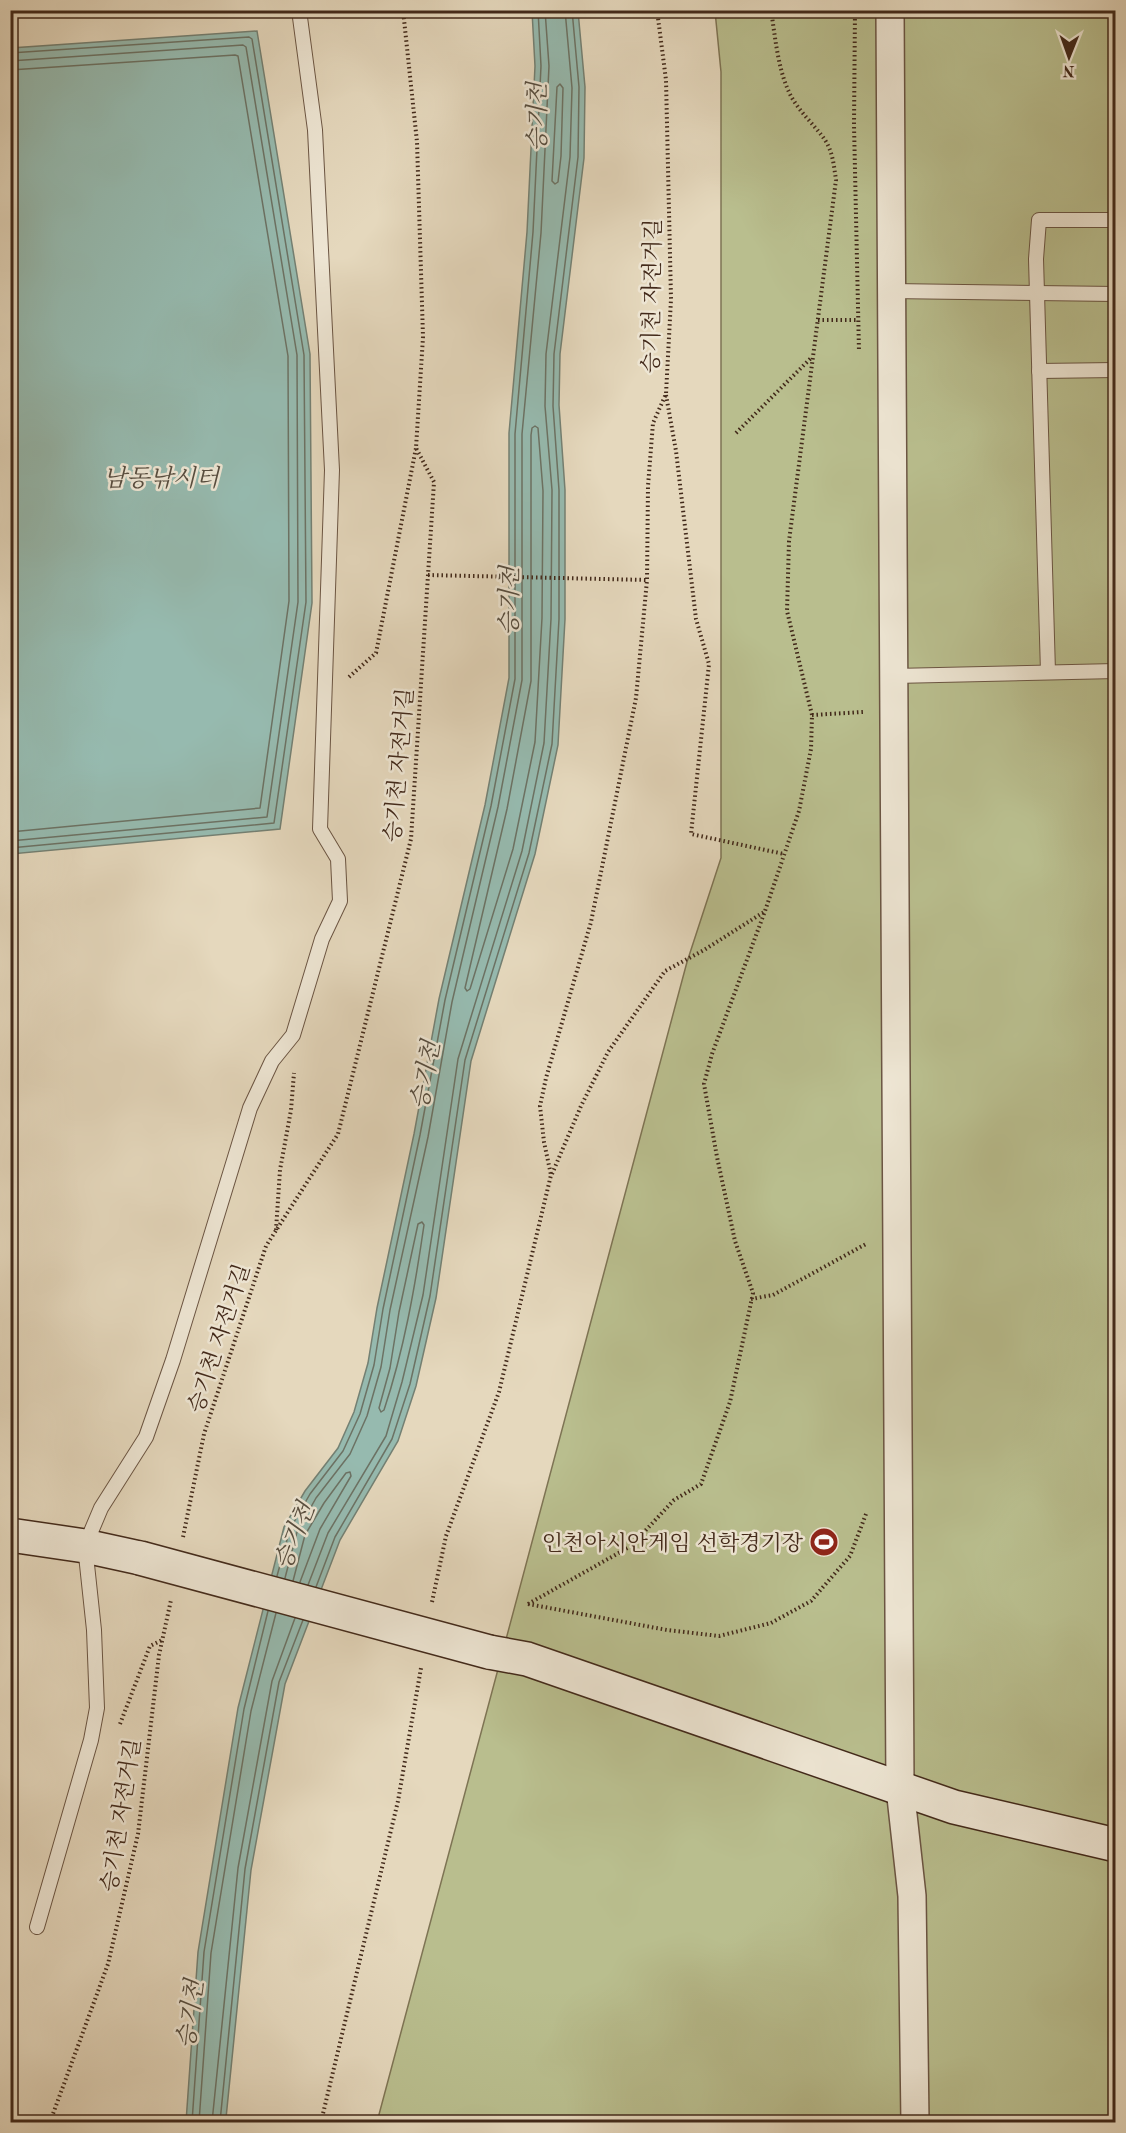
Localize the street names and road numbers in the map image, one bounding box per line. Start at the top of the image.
street label: 승기천 자전거길 [640,218,665,374]
street label: 승기천 자전거길 [381,687,418,843]
street label: 승기천 자전거길 [185,1261,254,1416]
street label: 승기천 자전거길 [98,1737,145,1894]

